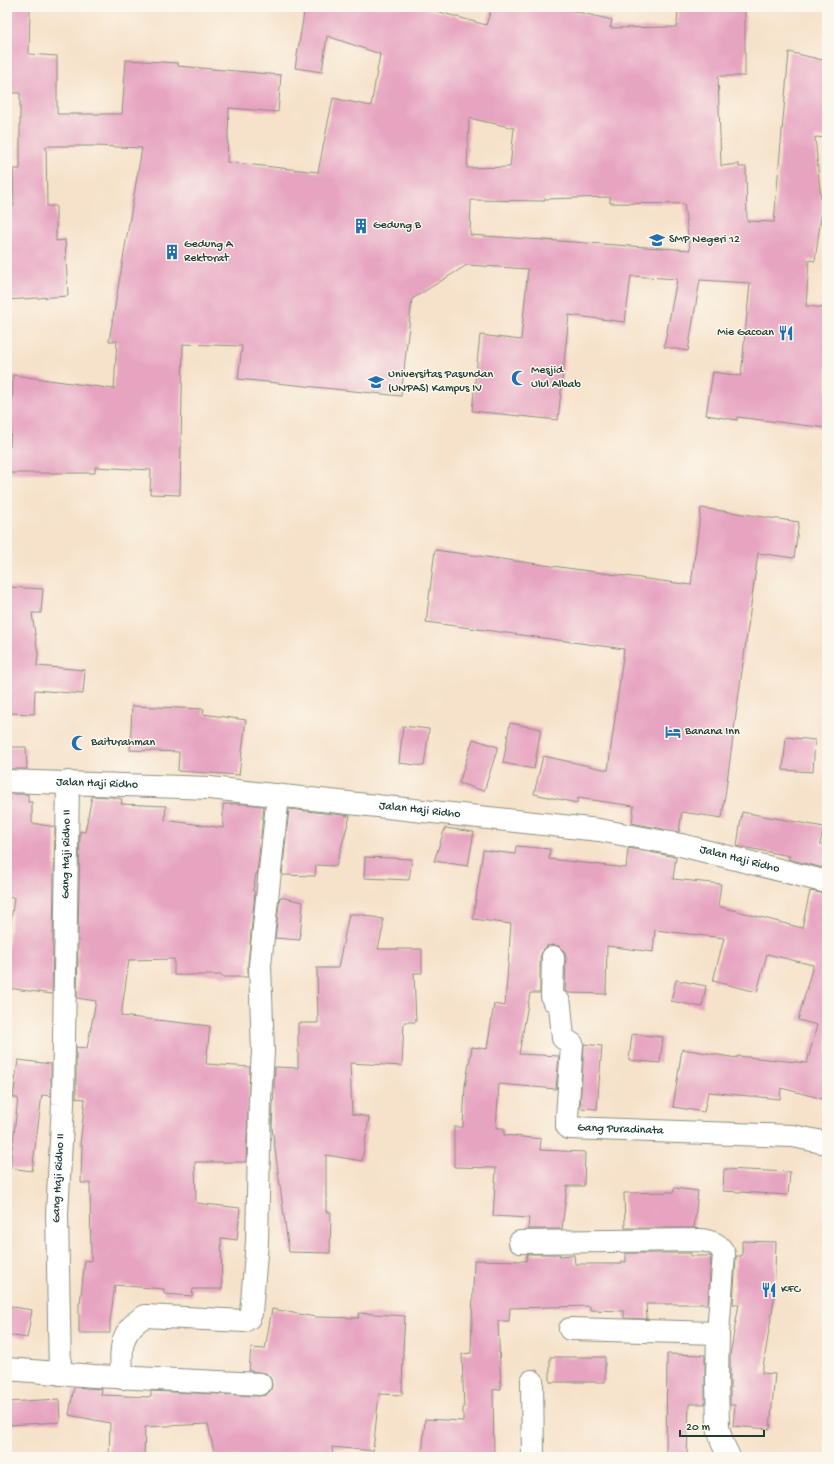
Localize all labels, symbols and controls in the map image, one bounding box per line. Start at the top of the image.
building icon: Gedung B [352,217,370,235]
place label: Gedung B [373,219,422,233]
school or university icon: SMP Negeri 12 [648,231,666,249]
place label: SMP Negeri 12 [669,233,740,247]
place label: Gedung A Rektorat [184,238,234,266]
building icon: Gedung A Rektorat [163,243,181,261]
restaurant icon: Mie Gacoan [777,324,795,342]
place label: Mie Gacoan [717,326,774,340]
place label: Mesjid Ulul Albab [531,364,581,392]
place label: Universitas Pasundan (UNPAS) Kampus IV [388,368,494,396]
mosque icon: Mesjid Ulul Albab [510,369,528,387]
school or university icon: Universitas Pasundan (UNPAS) Kampus IV [367,373,385,391]
hotel icon: Banana Inn [664,723,682,741]
place label: Banana Inn [684,725,740,739]
mosque icon: Baiturahman [70,734,88,752]
place label: Baiturahman [90,736,155,750]
street label: Jalan Haji Ridho [56,776,138,793]
street label: Jalan Haji Ridho [378,799,461,822]
street label: Gang Haji Ridho II [59,809,75,899]
street label: Jalan Haji Ridho [698,843,781,877]
street label: Gang Puradinata [577,1121,664,1138]
street label: Gang Haji Ridho II [50,1133,68,1223]
restaurant icon: KFC [760,1281,778,1299]
place label: KFC [781,1283,802,1297]
scale bar [680,1412,764,1438]
text: 20 m [686,1421,711,1435]

